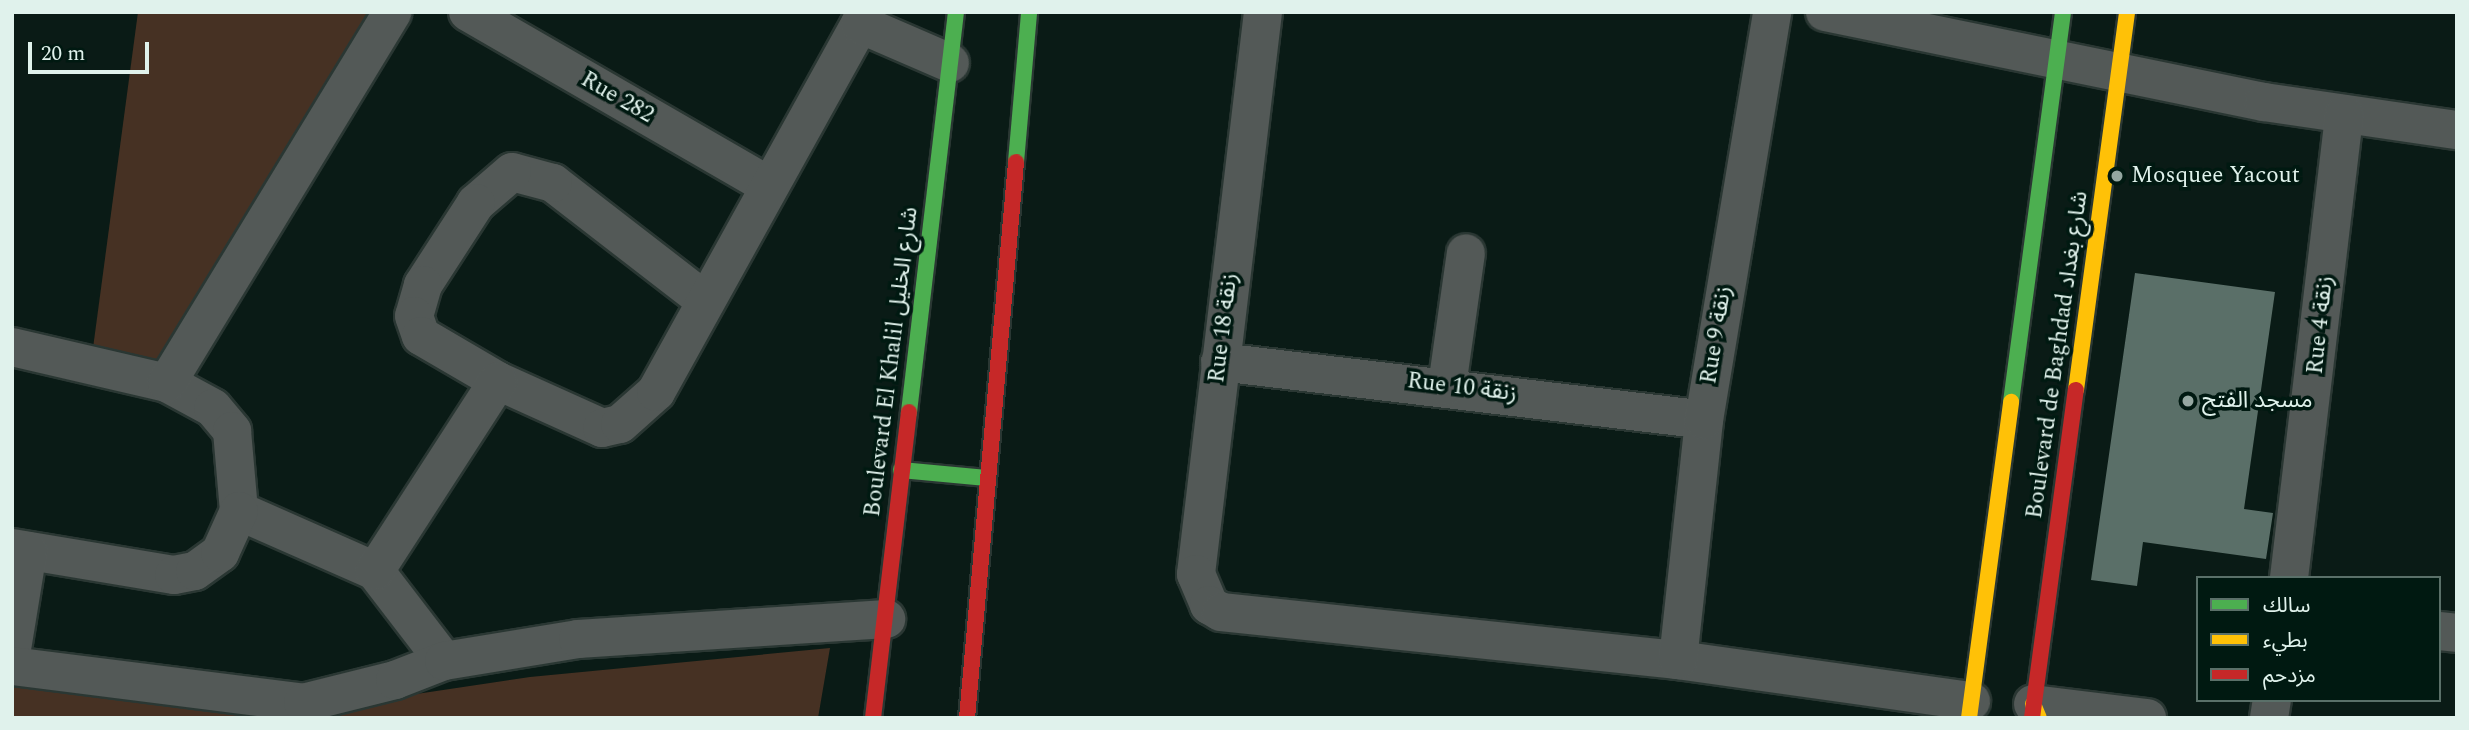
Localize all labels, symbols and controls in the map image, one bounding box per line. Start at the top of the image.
scale bar [32,28,152,72]
text: 20 m [41,38,85,70]
street label: Rue 282 [576,66,658,130]
place label: Mosquee Yacout [2131,162,2300,190]
marker: Mosquee Yacout [2109,168,2125,184]
street label: Boulevard de Baghdad شارع بغداد [2021,189,2095,521]
street label: Boulevard El Khalil شارع الخليل [859,205,925,519]
street label: Rue 18 زنقة [1204,272,1244,384]
street label: Rue 4 زنقة [2302,274,2340,376]
street label: Rue 9 زنقة [1696,284,1738,386]
street label: Rue 10 زنقة [1406,368,1518,408]
place label: مسجد الفتح [2202,387,2313,415]
marker: مسجد الفتح [2180,393,2196,409]
legend [2196,576,2441,702]
text: سالك [2263,590,2310,622]
text: بطيء [2263,625,2308,657]
text: مزدحم [2263,660,2316,692]

